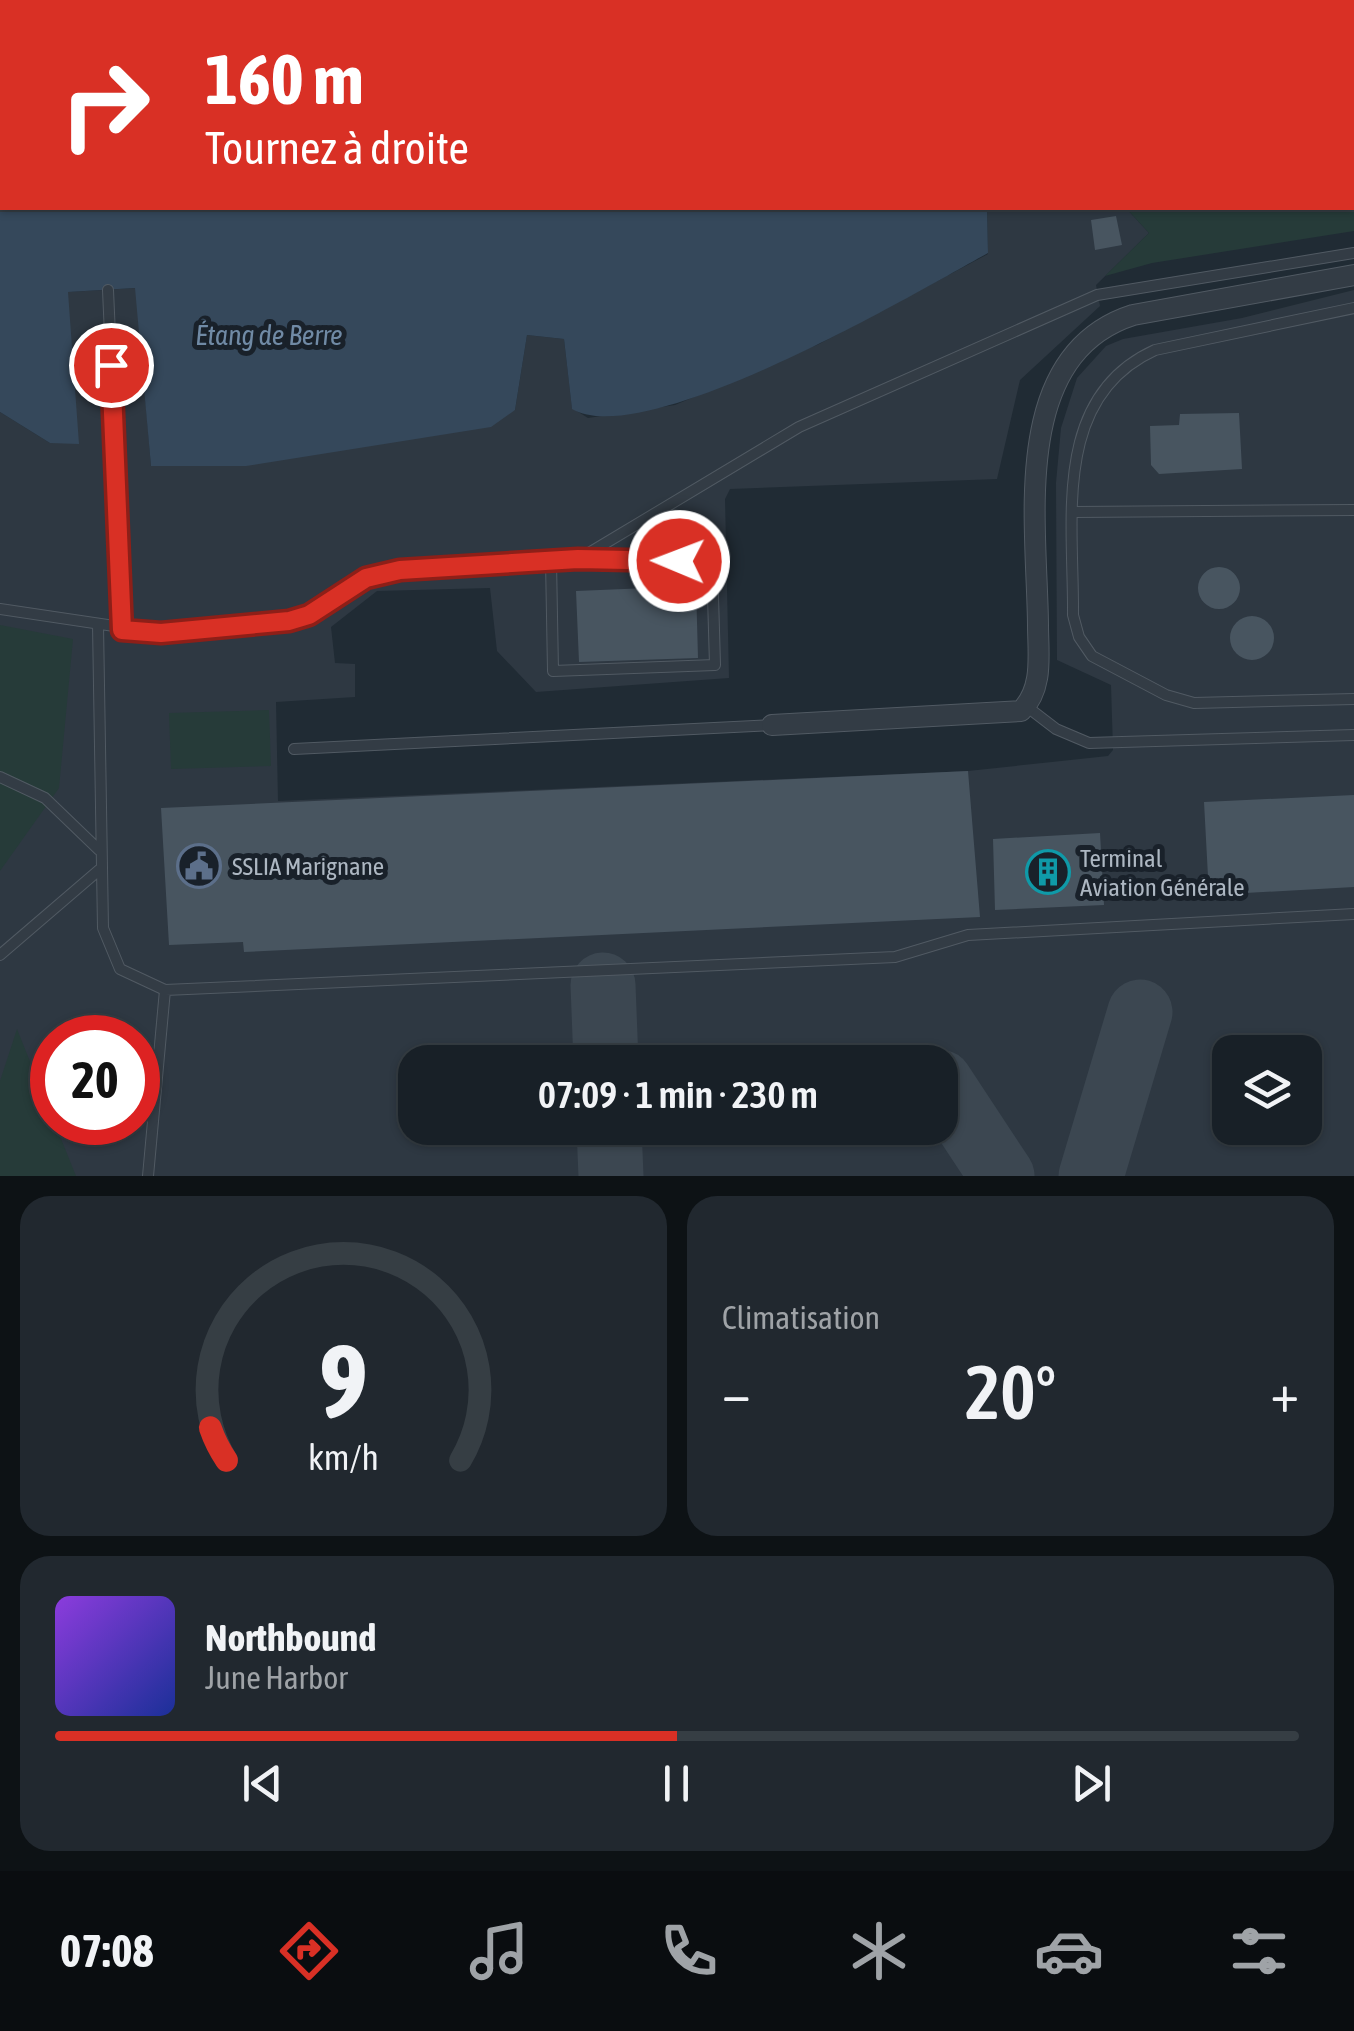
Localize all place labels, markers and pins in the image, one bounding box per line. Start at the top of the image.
pin [69,323,154,408]
public building icon: SSLIA Marignane [176,843,222,889]
place label: Terminal Aviation Générale [1080,844,1244,901]
building icon: Terminal Aviation Générale [1025,849,1071,895]
place label: SSLIA Marignane [232,852,384,880]

